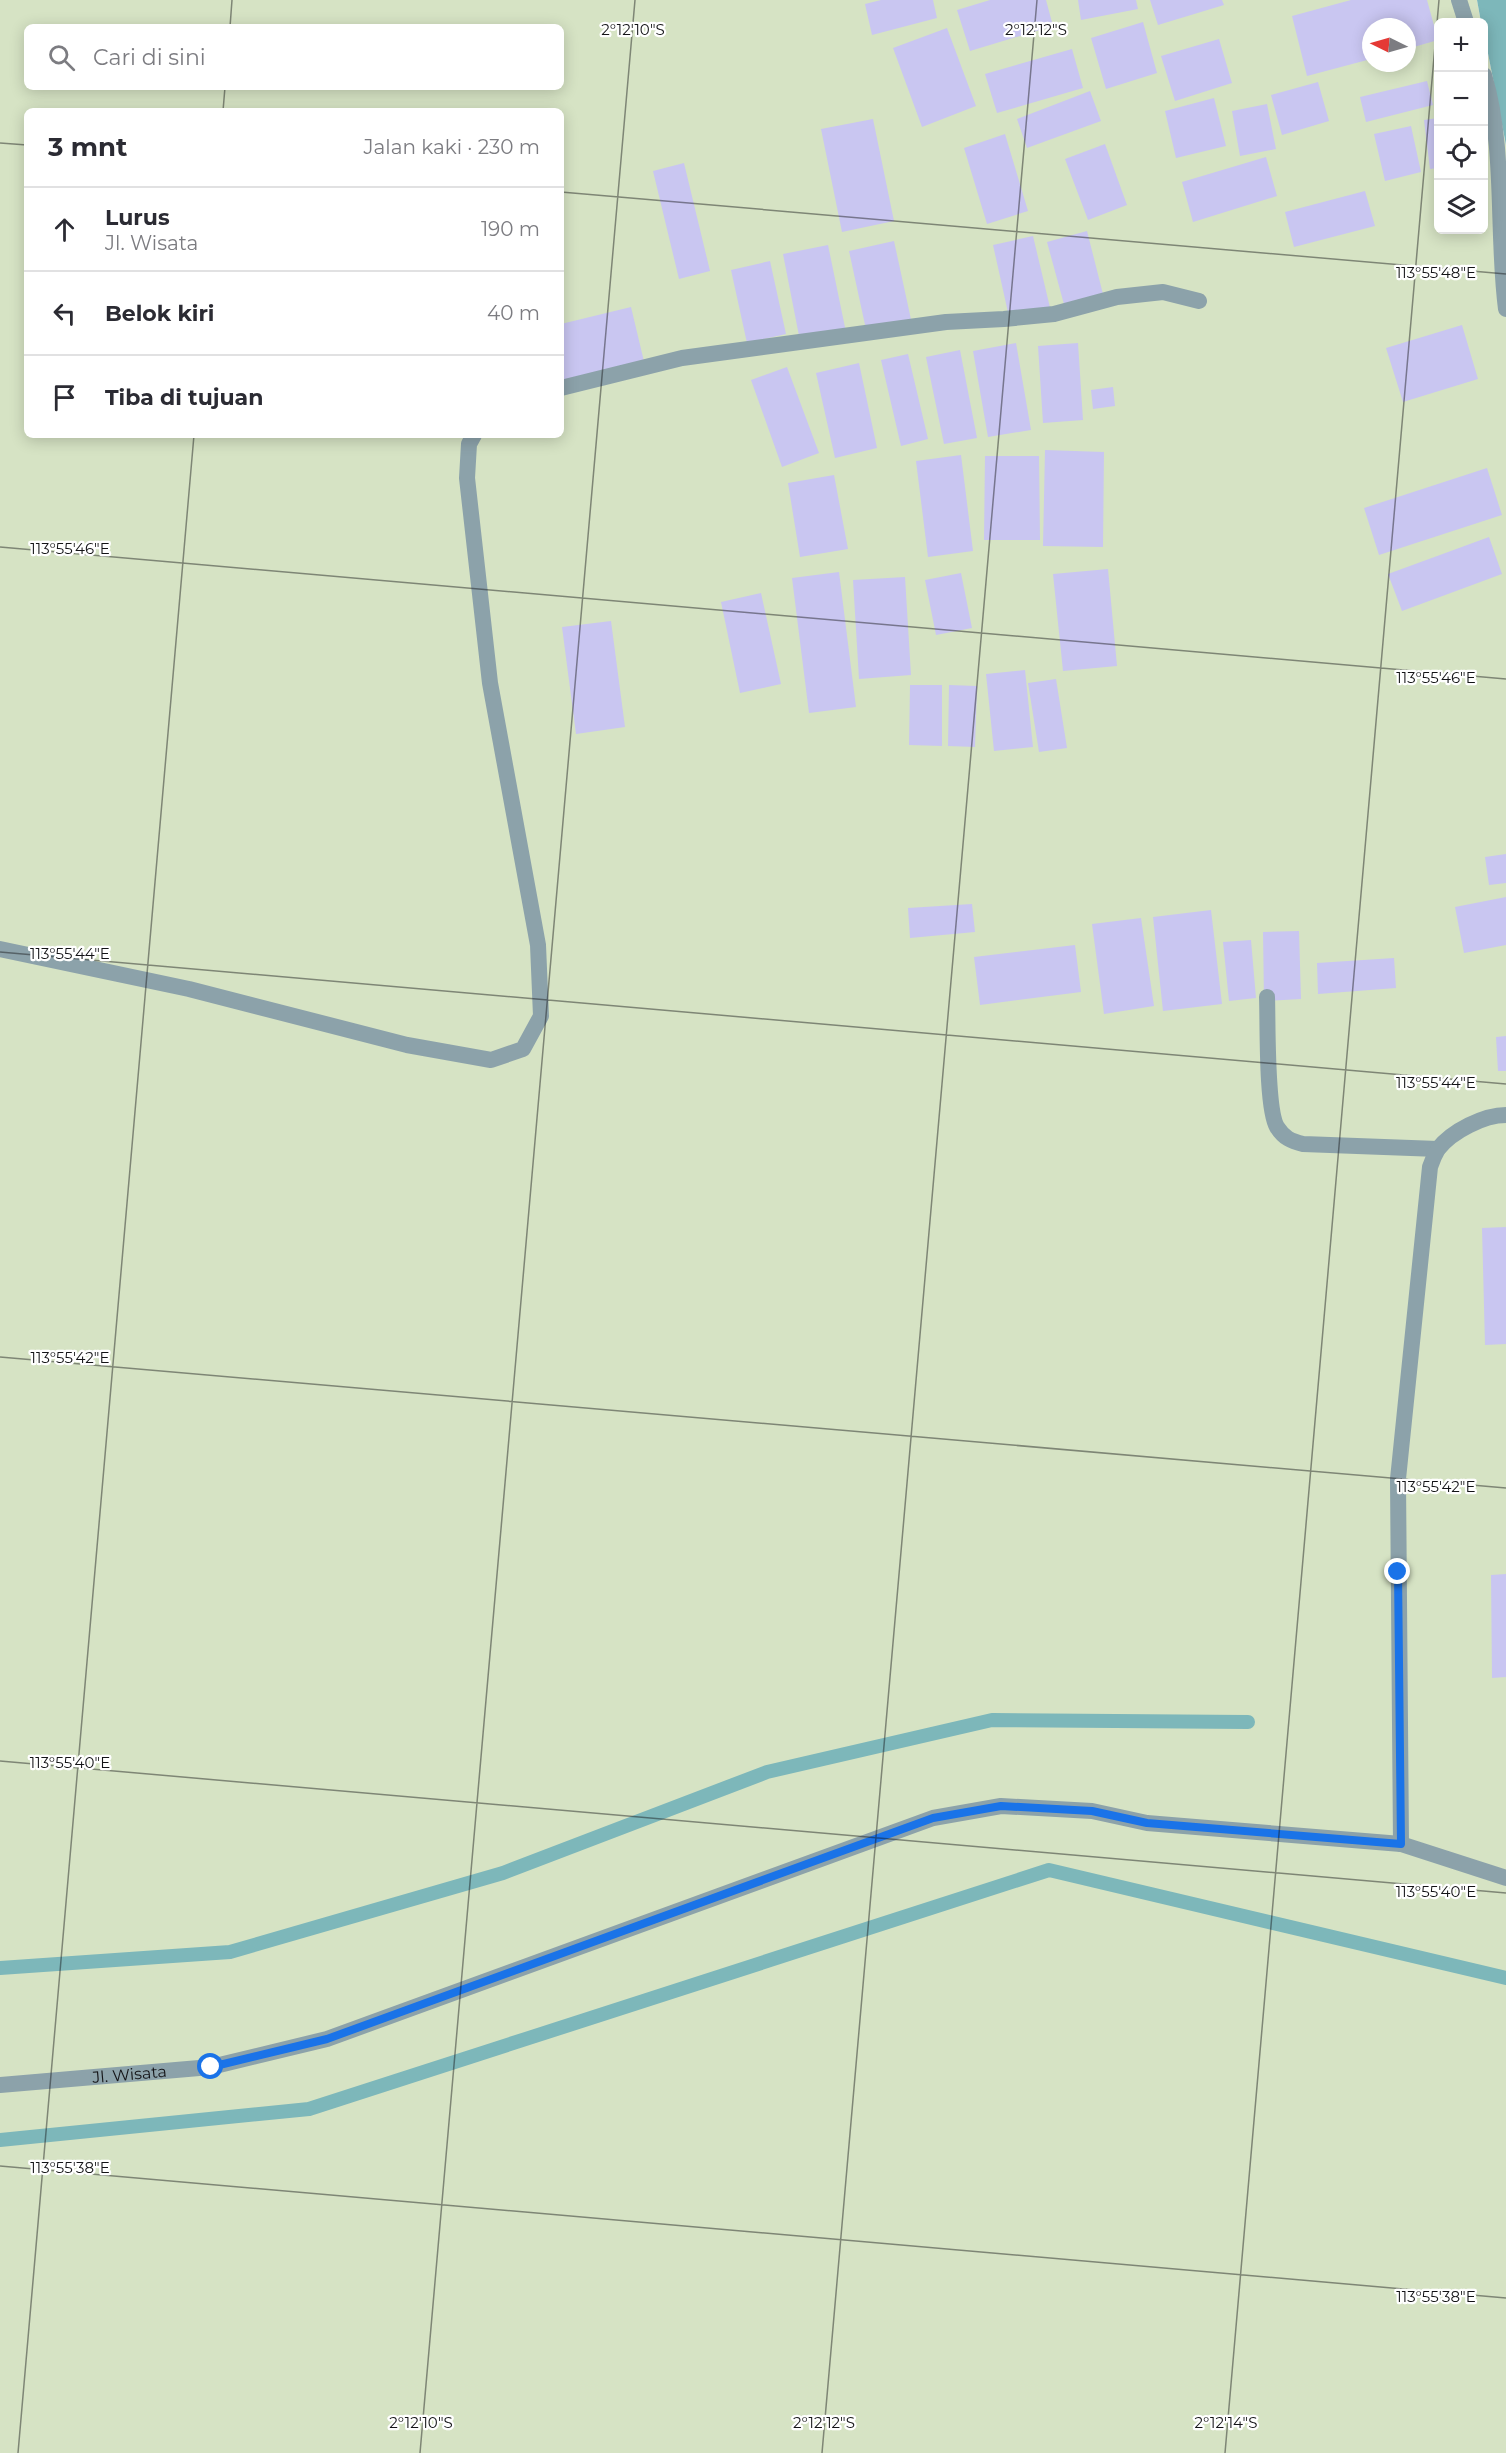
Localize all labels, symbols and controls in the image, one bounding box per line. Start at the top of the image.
north arrow [1362,18,1416,72]
map controls [1434,18,1488,234]
button: + [1434,18,1488,72]
text: 2°12'10"S [601,20,665,39]
text: 2°12'12"S [1005,20,1067,39]
search box [24,24,564,90]
icon: search [45,41,78,74]
text: Cari di sini [93,44,206,71]
button: − [1434,72,1488,126]
button: locate [1434,126,1488,180]
text: 3 mnt [48,131,127,163]
text: Jalan kaki · 230 m [363,135,540,159]
button: layers [1434,180,1488,234]
text: Lurus [105,204,170,231]
icon: ahead [48,213,81,246]
text: 190 m [481,217,540,241]
text: Jl. Wisata [105,231,198,255]
text: 113°55'48"E [1396,263,1476,282]
icon: left [48,297,81,330]
text: Belok kiri [105,300,214,327]
text: 40 m [487,301,540,325]
icon: arrive [48,381,81,414]
text: Tiba di tujuan [105,384,263,411]
text: 113°55'46"E [30,539,110,558]
text: 113°55'46"E [1396,668,1476,687]
text: 113°55'44"E [30,944,110,963]
text: 113°55'44"E [1396,1073,1476,1092]
text: 113°55'42"E [31,1348,109,1367]
text: 113°55'42"E [1397,1477,1475,1496]
route end [1384,1558,1410,1584]
text: 113°55'40"E [30,1753,110,1772]
text: 113°55'40"E [1396,1882,1476,1901]
route start [197,2053,223,2079]
street label: Jl. Wisata [91,2062,168,2087]
text: 113°55'38"E [30,2158,110,2177]
text: 113°55'38"E [1396,2287,1476,2306]
text: 2°12'10"S [389,2413,453,2432]
text: 2°12'12"S [793,2413,855,2432]
text: 2°12'14"S [1195,2413,1257,2432]

